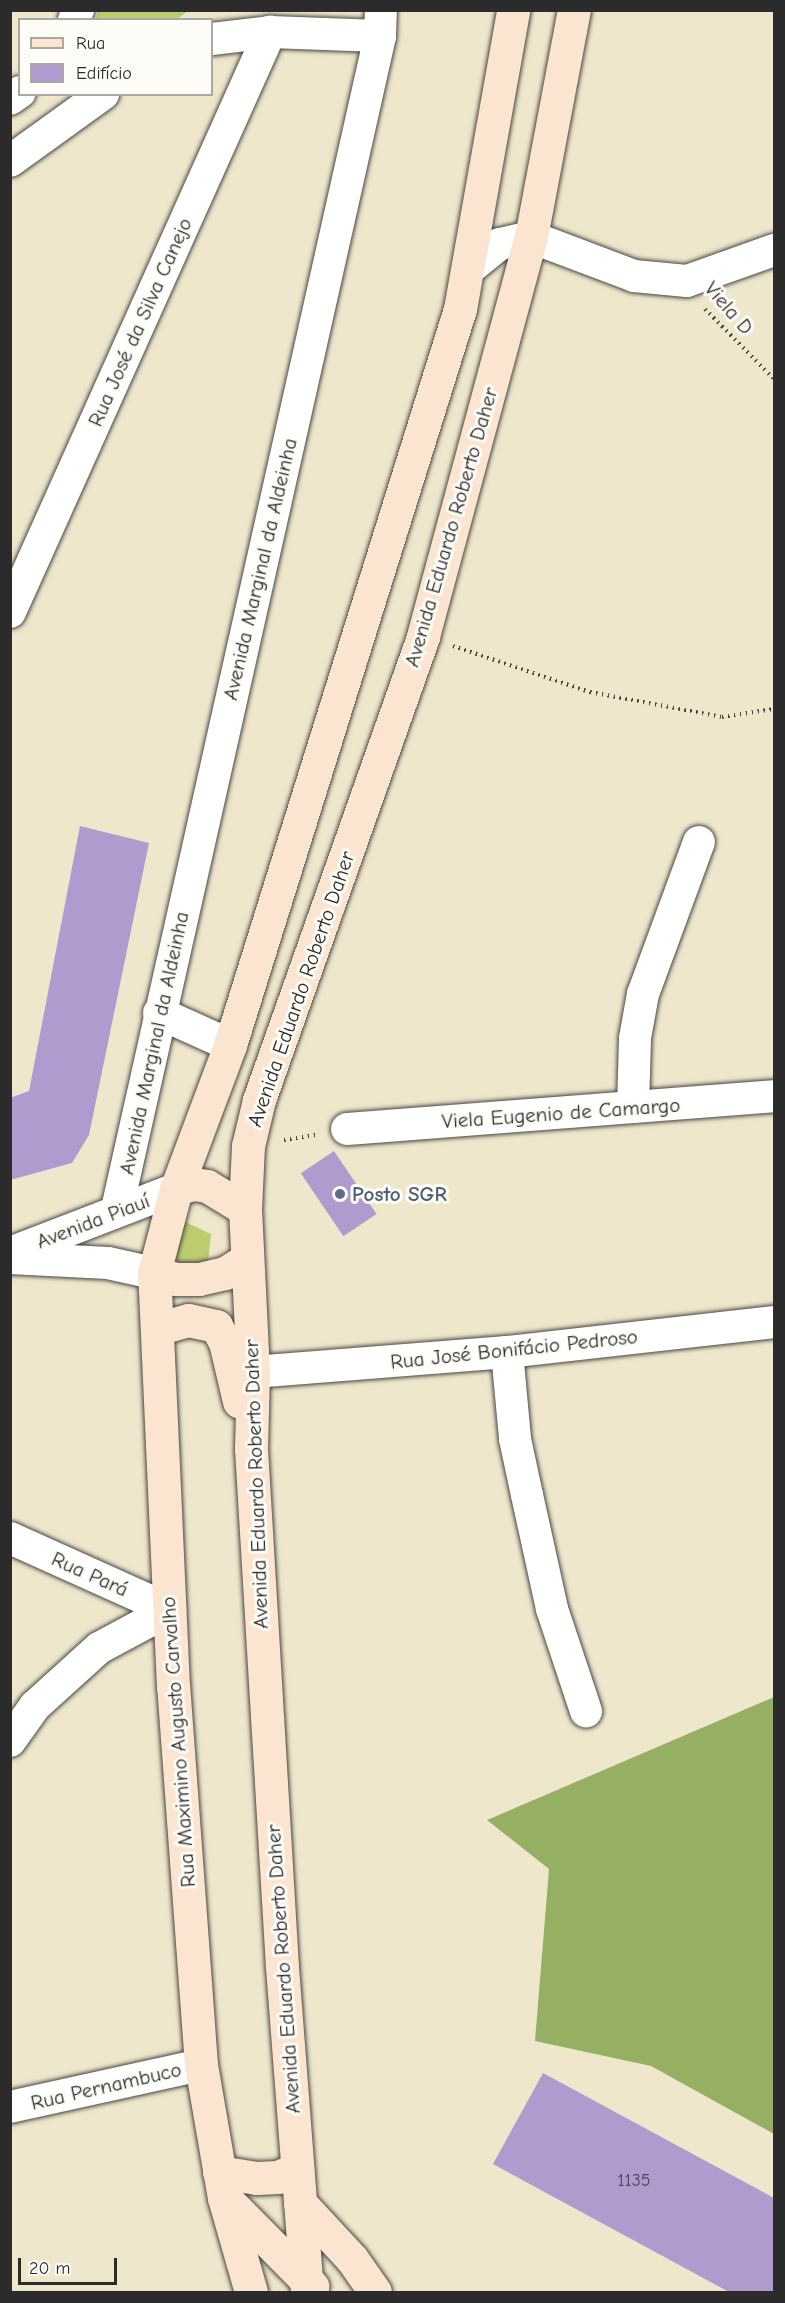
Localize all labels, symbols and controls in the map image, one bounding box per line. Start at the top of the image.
legend [18,18,213,96]
text: Rua [76,33,105,54]
text: Edifício [76,63,132,84]
street label: Rua José da Silva Canejo [83,214,197,430]
street label: Viela D [699,276,759,340]
street label: Avenida Eduardo Roberto Daher [399,384,503,670]
street label: Avenida Marginal da Aldeinha [218,435,302,703]
street label: Avenida Eduardo Roberto Daher [242,848,360,1130]
street label: Avenida Marginal da Aldeinha [114,909,194,1177]
street label: Viela Eugenio de Camargo [441,1092,681,1134]
place label: Posto SGR [352,1181,447,1207]
marker: Posto SGR [333,1187,347,1201]
street label: Avenida Piauí [33,1188,153,1254]
street label: Rua José Bonifácio Pedroso [389,1323,639,1375]
street label: Avenida Eduardo Roberto Daher [238,1339,274,1629]
street label: Rua Pará [48,1546,132,1602]
street label: Rua Maximino Augusto Carvalho [155,1596,201,1888]
street label: Avenida Eduardo Roberto Daher [260,1824,306,2114]
street label: Rua Pernambuco [28,2056,184,2116]
house number: 1135 [617,2170,651,2192]
scale bar [21,2246,120,2284]
text: 20 m [29,2258,70,2279]

